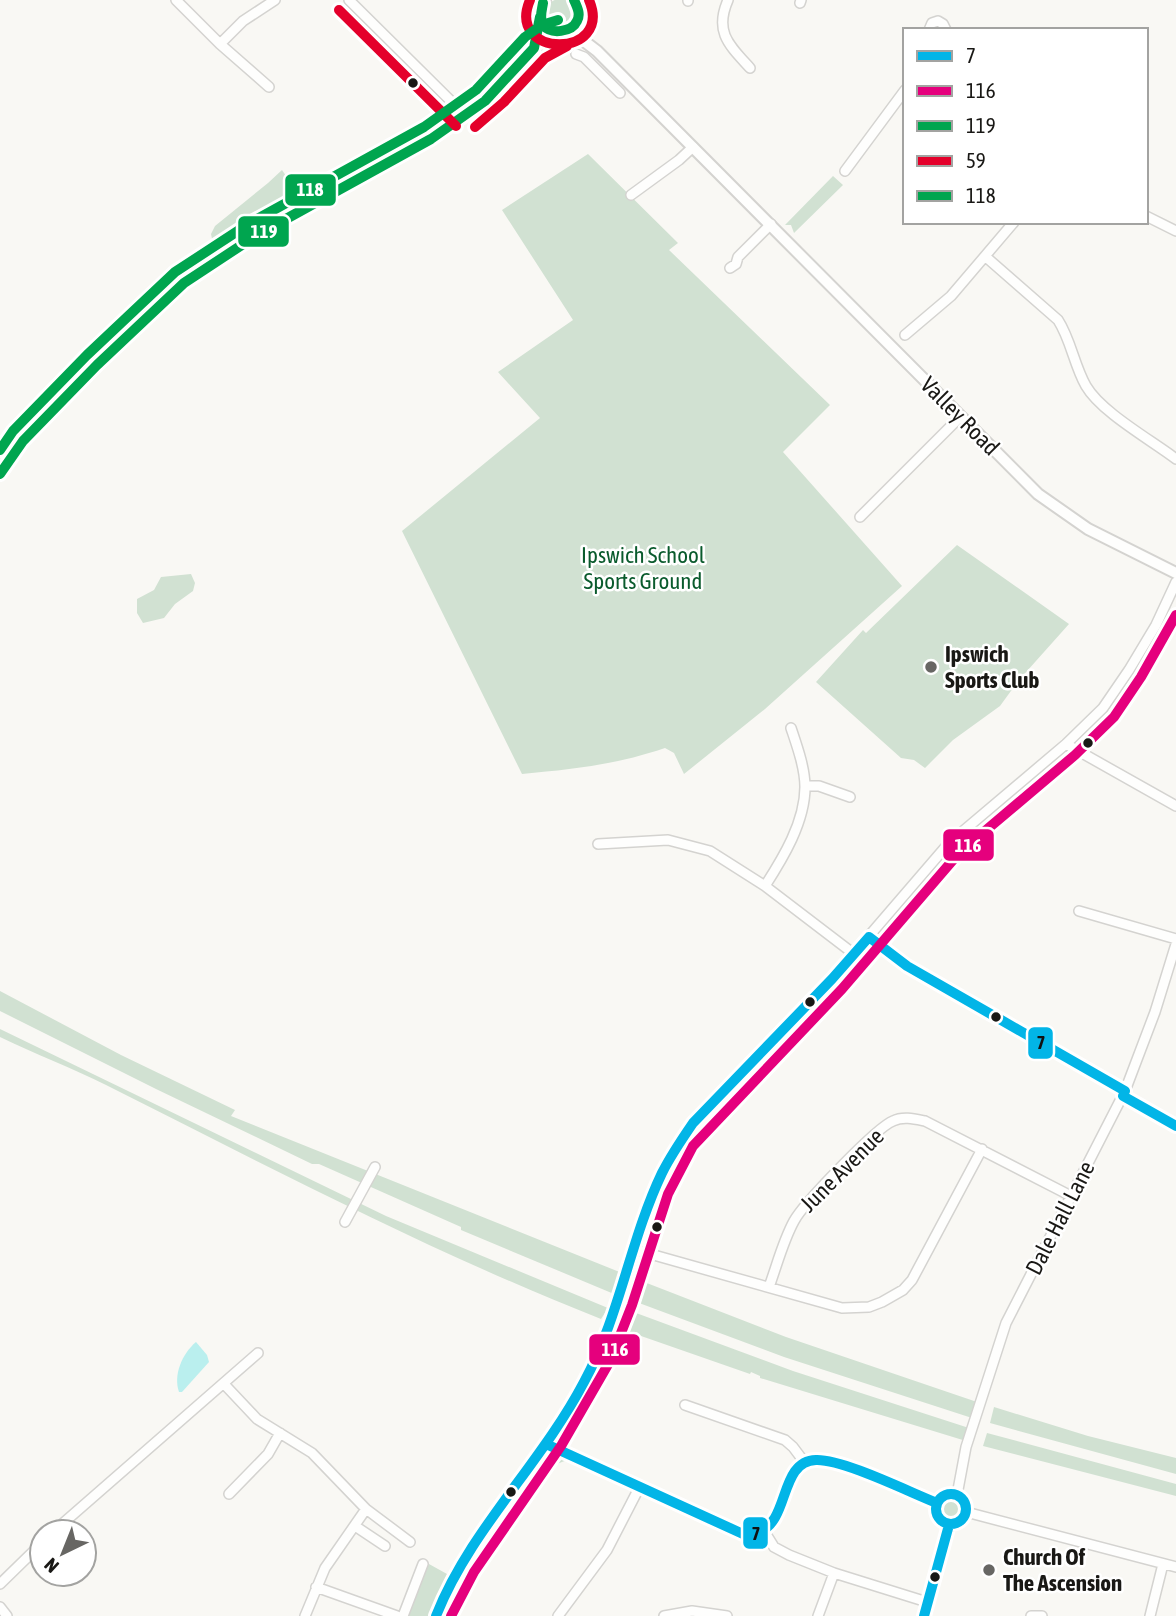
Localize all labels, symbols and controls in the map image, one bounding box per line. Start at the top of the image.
legend [903,28,1148,224]
text: 7 [966,43,976,67]
unlabelled marker [406,76,420,90]
text: 116 [966,78,996,102]
text: 119 [966,113,996,137]
text: 59 [966,148,986,172]
line badge: 118 [284,173,337,207]
text: 118 [297,178,323,200]
text: 118 [966,183,996,207]
line badge: 119 [237,215,290,248]
text: 119 [251,220,277,242]
street label: Valley Road [915,371,1005,461]
park label: Ipswich School Sports Ground [581,542,705,594]
place label: Ipswich Sports Club [945,641,1039,693]
marker: Ipswich Sports Club [923,659,939,675]
unlabelled marker [1081,736,1095,750]
line badge: 116 [942,828,995,862]
text: 116 [955,834,981,856]
unlabelled marker [803,995,817,1009]
unlabelled marker [989,1010,1003,1024]
line badge: 7 [1027,1026,1054,1060]
text: 7 [1037,1031,1046,1053]
street label: June Avenue [795,1123,889,1217]
street label: Dale Hall Lane [1020,1157,1100,1279]
unlabelled marker [650,1220,664,1234]
line badge: 116 [588,1333,641,1366]
text: 116 [602,1338,628,1360]
unlabelled marker [504,1485,518,1499]
line badge: 7 [742,1516,769,1550]
north arrow [28,1518,98,1588]
text: 7 [752,1522,761,1544]
place label: Church Of The Ascension [1003,1544,1122,1596]
text: N [40,1554,63,1577]
marker: Church Of The Ascension [981,1562,997,1578]
unlabelled marker [928,1570,942,1584]

